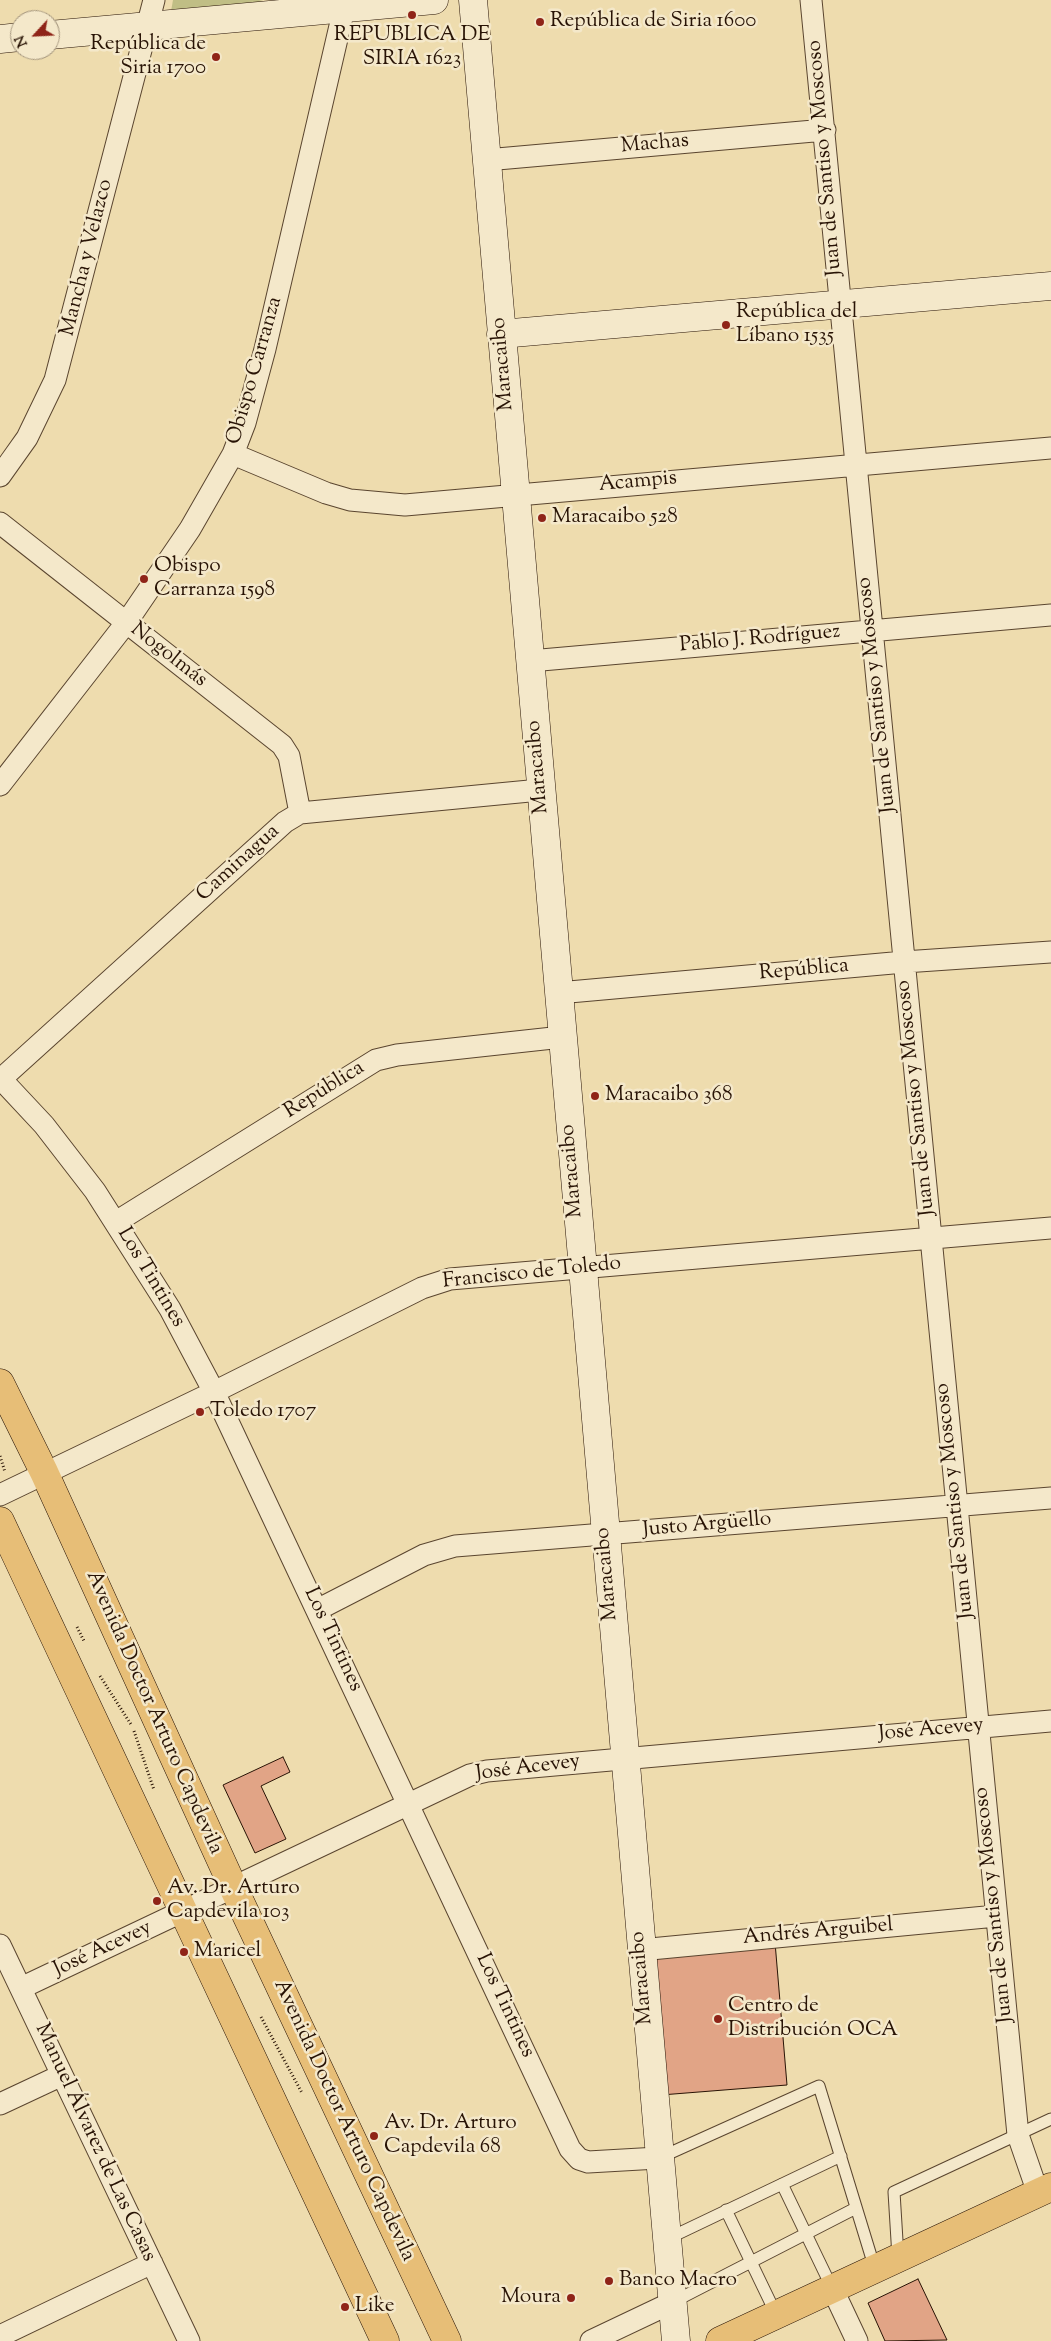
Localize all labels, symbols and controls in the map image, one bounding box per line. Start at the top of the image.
marker: REPUBLICA DE SIRIA 1623 [406,9,418,21]
place label: República de Siria 1600 [550,9,756,35]
north arrow [10,10,60,60]
marker: República de Siria 1600 [534,16,546,28]
place label: REPUBLICA DE SIRIA 1623 [334,23,490,73]
text: N [11,32,34,50]
place label: República de Siria 1700 [90,32,206,82]
street label: Juan de Santiso y Moscoso [803,39,849,277]
marker: República de Siria 1700 [210,51,222,63]
street label: Machas [620,129,690,161]
street label: Mancha y Velazco [56,177,120,339]
street label: Obispo Carranza [223,294,289,448]
place label: República del Líbano 1535 [736,300,858,350]
street label: Maracaibo [487,316,521,412]
marker: República del Líbano 1535 [720,319,732,331]
street label: Acampis [598,467,678,499]
place label: Maracaibo 528 [552,505,678,531]
marker: Maracaibo 528 [536,512,548,524]
place label: Obispo Carranza 1598 [154,554,275,604]
marker: Obispo Carranza 1598 [138,573,150,585]
street label: Juan de Santiso y Moscoso [853,576,903,814]
street label: Nogolmás [125,618,211,694]
street label: Pablo J. Rodríguez [679,620,841,660]
street label: Maracaibo [522,719,556,815]
street label: Caminagua [192,820,286,908]
street label: República [758,955,850,987]
street label: Juan de Santiso y Moscoso [892,979,942,1217]
street label: República [280,1057,370,1125]
place label: Maracaibo 368 [605,1083,733,1109]
marker: Maracaibo 368 [589,1090,601,1102]
street label: Maracaibo [556,1123,590,1219]
street label: Los Tintines [110,1223,190,1333]
street label: Francisco de Toledo [442,1252,622,1296]
street label: Juan de Santiso y Moscoso [931,1382,981,1620]
place label: Toledo 1707 [210,1399,316,1425]
marker: Toledo 1707 [194,1406,206,1418]
street label: Justo Argüello [642,1508,772,1544]
street label: Maracaibo [591,1526,625,1622]
street label: Avenida Doctor Arturo Capdevila [79,1567,227,1859]
street label: Los Tintines [297,1584,367,1696]
street label: José Acevey [877,1714,985,1748]
street label: José Acevey [474,1750,582,1788]
street label: Juan de Santiso y Moscoso [970,1786,1020,2024]
place label: Av. Dr. Arturo Capdevila 103 [167,1876,300,1926]
marker: Av. Dr. Arturo Capdevila 103 [151,1895,163,1907]
street label: Andrés Arguibel [742,1914,894,1952]
street label: José Acevey [50,1916,156,1984]
street label: Maracaibo [626,1930,660,2026]
place label: Maricel [194,1939,261,1965]
marker: Maricel [178,1946,190,1958]
street label: Los Tintines [469,1950,539,2062]
street label: Avenida Doctor Arturo Capdevila [267,1976,419,2266]
place label: Centro de Distribución OCA [728,1994,898,2044]
marker: Centro de Distribución OCA [712,2013,724,2025]
street label: Manuel Álvarez de Las Casas [28,2020,160,2266]
place label: Av. Dr. Arturo Capdevila 68 [384,2111,517,2161]
marker: Av. Dr. Arturo Capdevila 68 [368,2130,380,2142]
place label: Banco Macro [619,2268,737,2294]
marker: Banco Macro [603,2275,615,2287]
place label: Moura [501,2285,561,2311]
marker: Moura [565,2292,577,2304]
place label: Like [355,2294,394,2320]
marker: Like [339,2301,351,2313]

